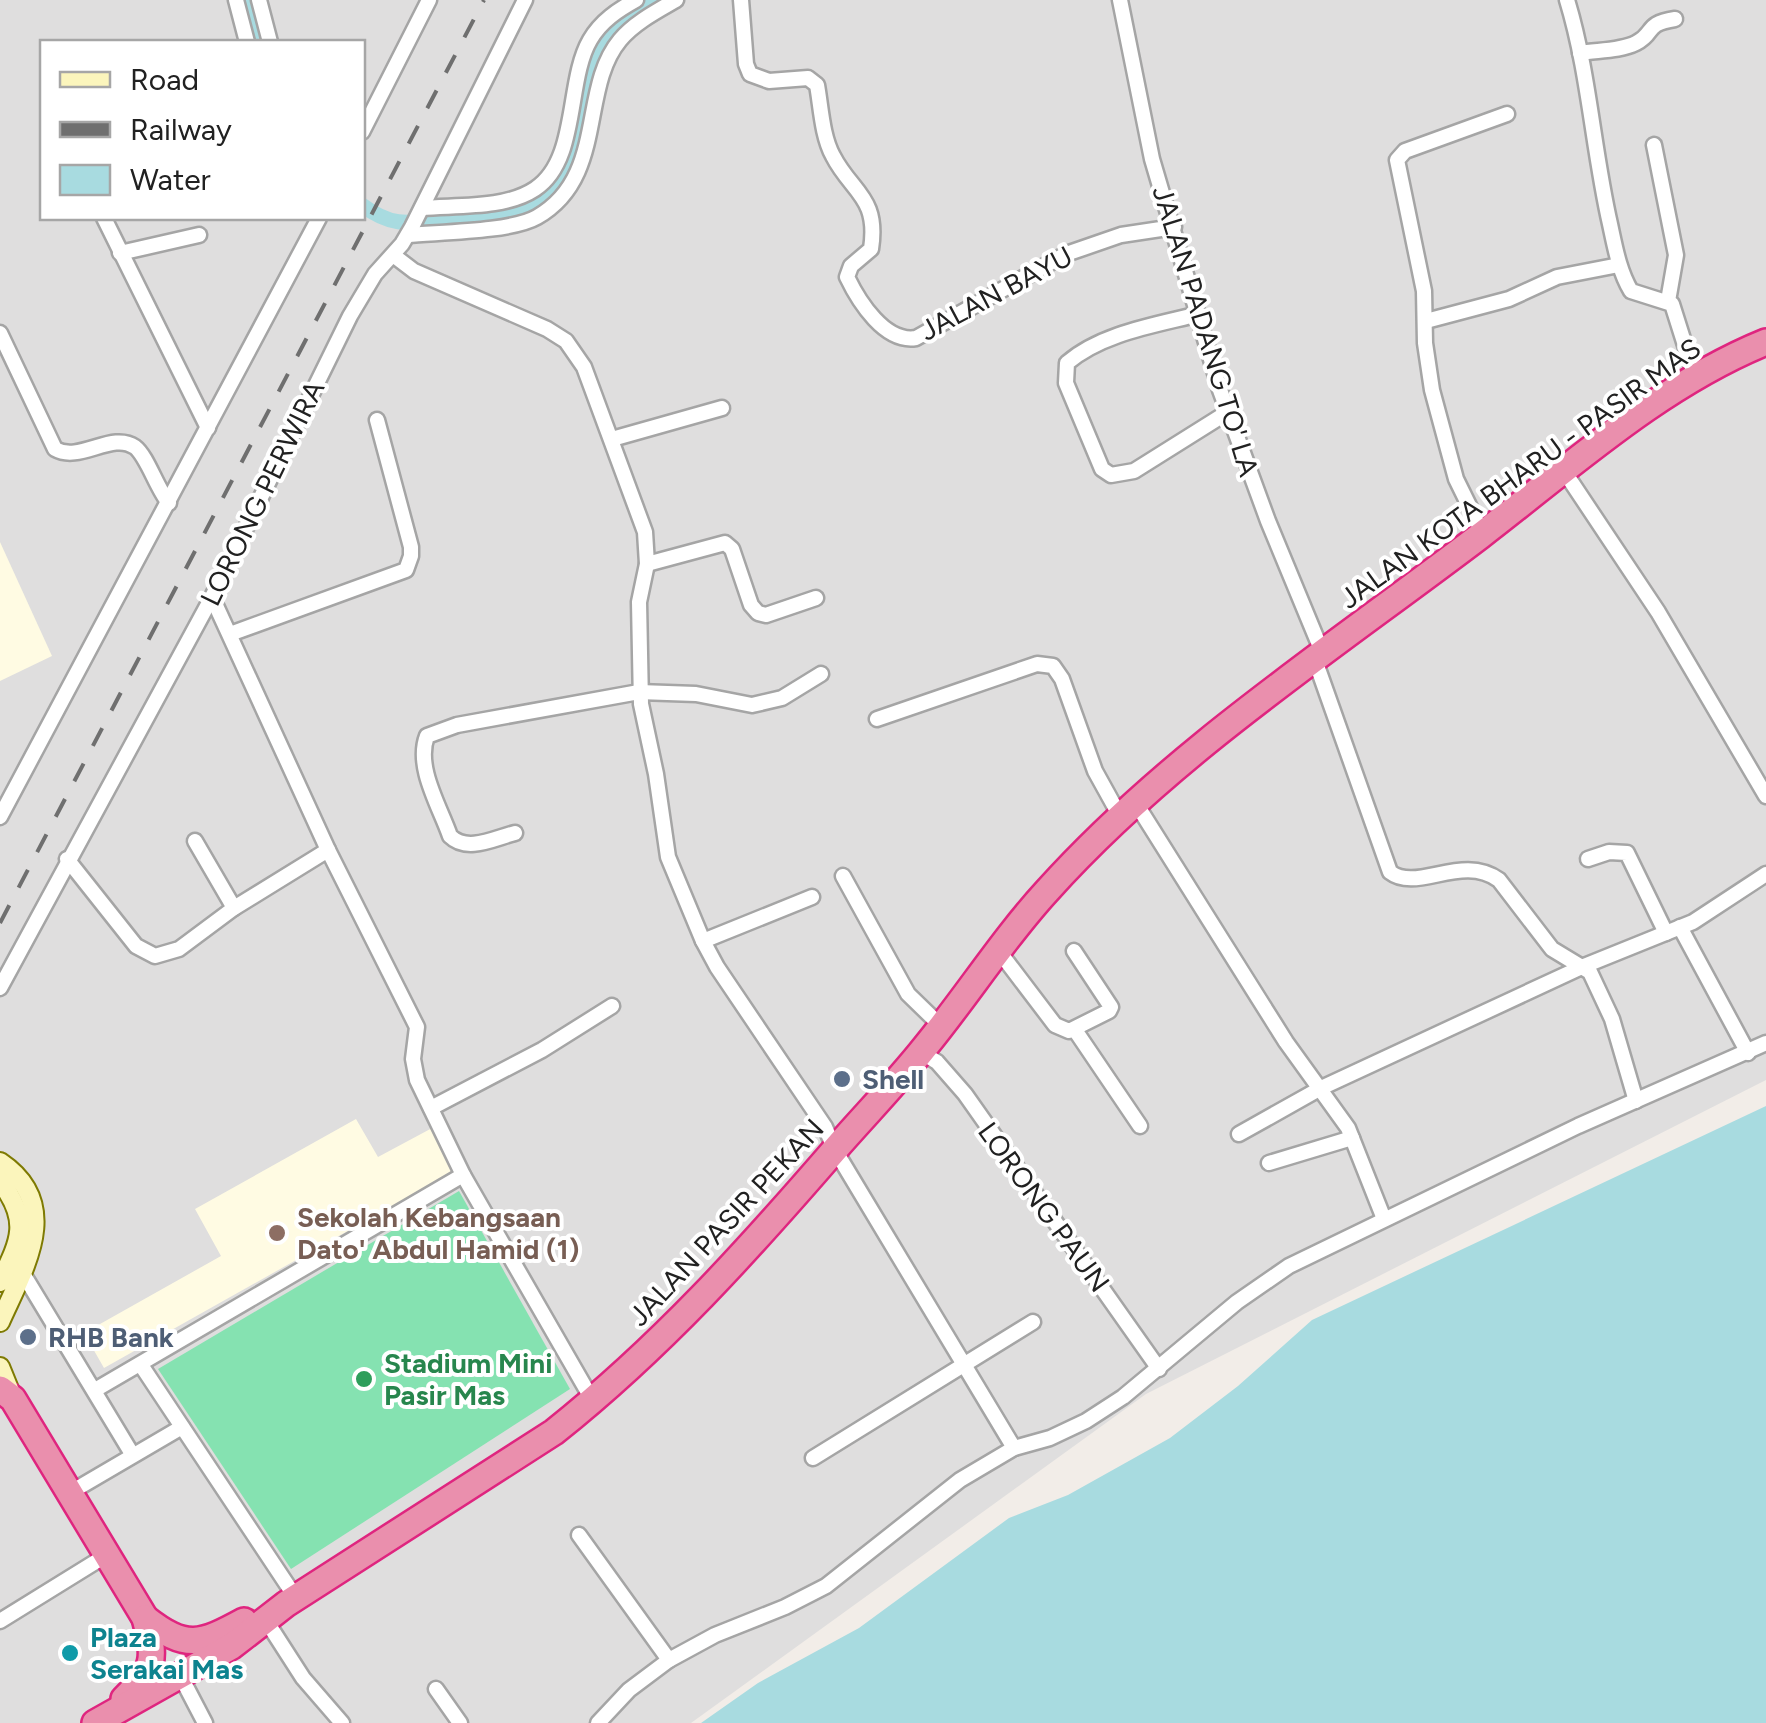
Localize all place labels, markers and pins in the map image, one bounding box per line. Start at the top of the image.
place label: Shell [862,1062,924,1096]
marker: Shell [831,1068,853,1090]
place label: Sekolah Kebangsaan Dato' Abdul Hamid (1) [297,1200,579,1266]
marker: Sekolah Kebangsaan Dato' Abdul Hamid (1) [266,1222,288,1244]
place label: RHB Bank [48,1320,174,1354]
marker: RHB Bank [17,1326,39,1348]
place label: Stadium Mini Pasir Mas [384,1346,552,1412]
marker: Stadium Mini Pasir Mas [353,1368,375,1390]
place label: Plaza Serakai Mas [90,1620,243,1686]
marker: Plaza Serakai Mas [59,1642,81,1664]

